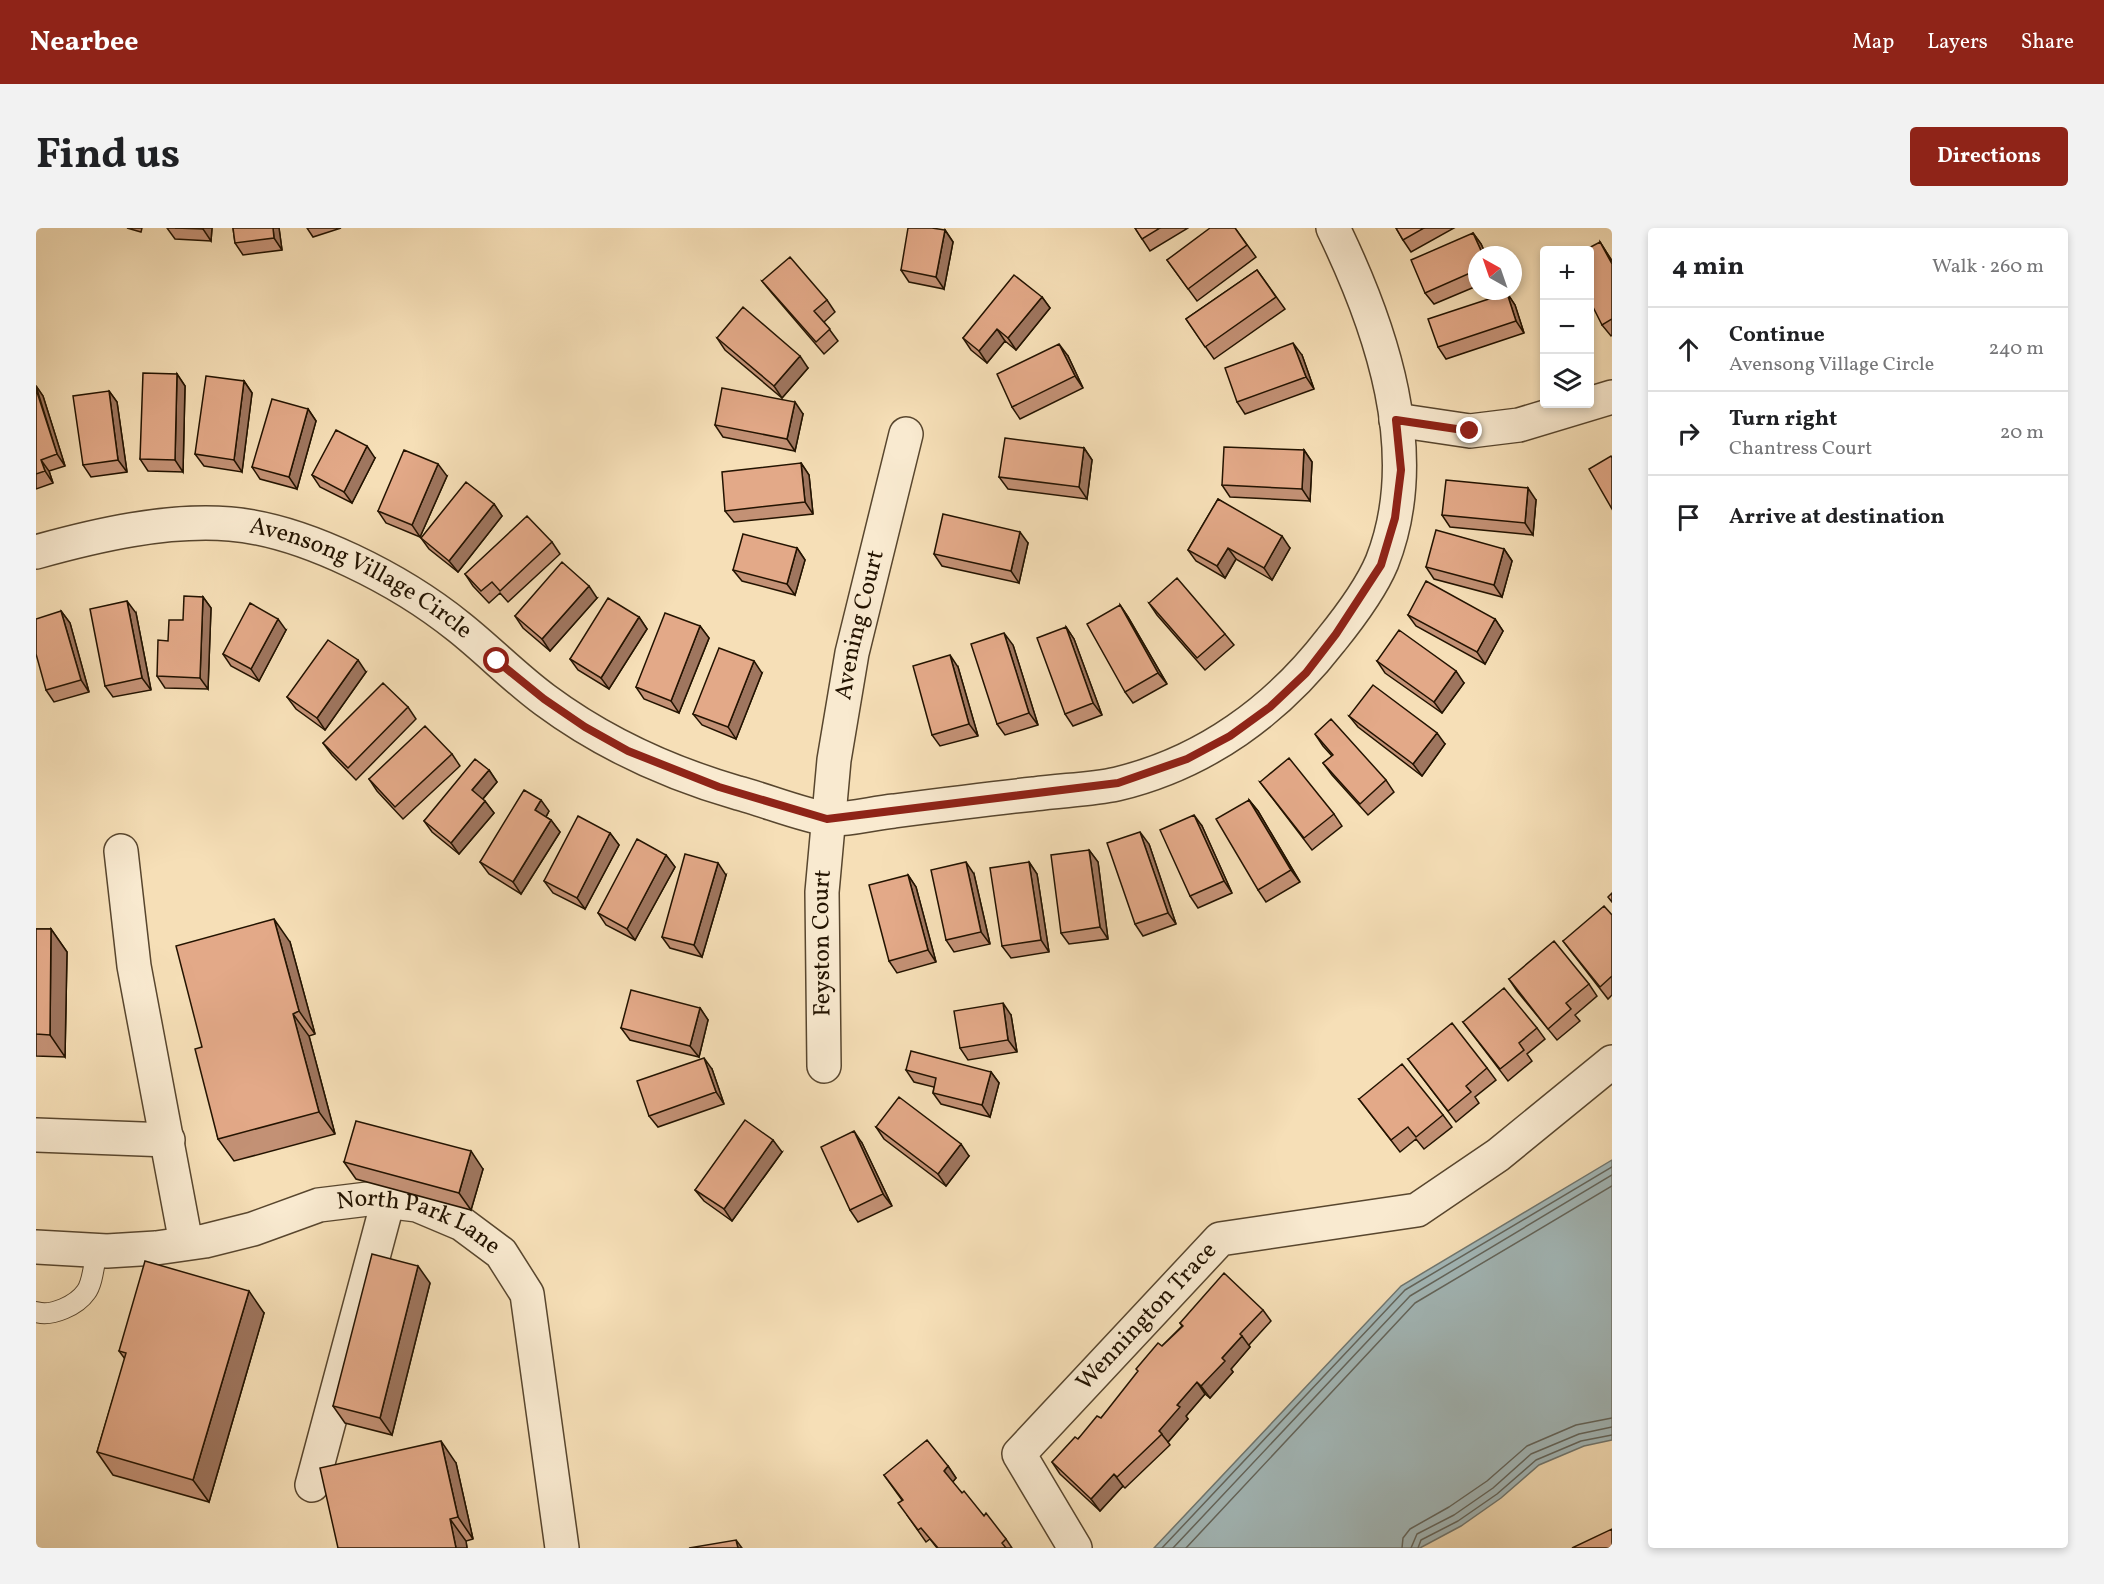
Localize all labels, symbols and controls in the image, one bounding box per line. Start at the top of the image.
text: Nearbee [30,23,139,62]
text: Map [1852,28,1894,57]
text: Layers [1927,28,1988,57]
text: Share [2021,28,2074,57]
text: Find us [36,127,180,186]
button: Directions [1910,127,2068,186]
north arrow [1468,246,1522,300]
map controls [1540,246,1594,408]
button: + [1540,246,1594,300]
text: 4 min [1672,249,1744,285]
text: Walk · 260 m [1932,253,2044,281]
button: − [1540,300,1594,354]
text: Continue [1729,320,1825,351]
icon: ahead [1672,333,1705,366]
text: 240 m [1989,335,2044,363]
text: Avensong Village Circle [1729,351,1934,379]
button: layers [1540,354,1594,408]
text: Turn right [1729,404,1837,435]
route end [1456,417,1482,443]
icon: right [1672,417,1705,450]
text: 20 m [2000,419,2044,447]
text: Chantress Court [1729,435,1872,463]
icon: arrive [1672,501,1705,534]
text: Arrive at destination [1729,502,1945,533]
street label: Avensong Village Circle [246,510,479,648]
street label: Avening Court [827,547,894,703]
route start [483,647,509,673]
street label: Feyston Court [805,868,841,1017]
street label: North Park Lane [335,1182,507,1264]
street label: Wennington Trace [1069,1235,1225,1399]

